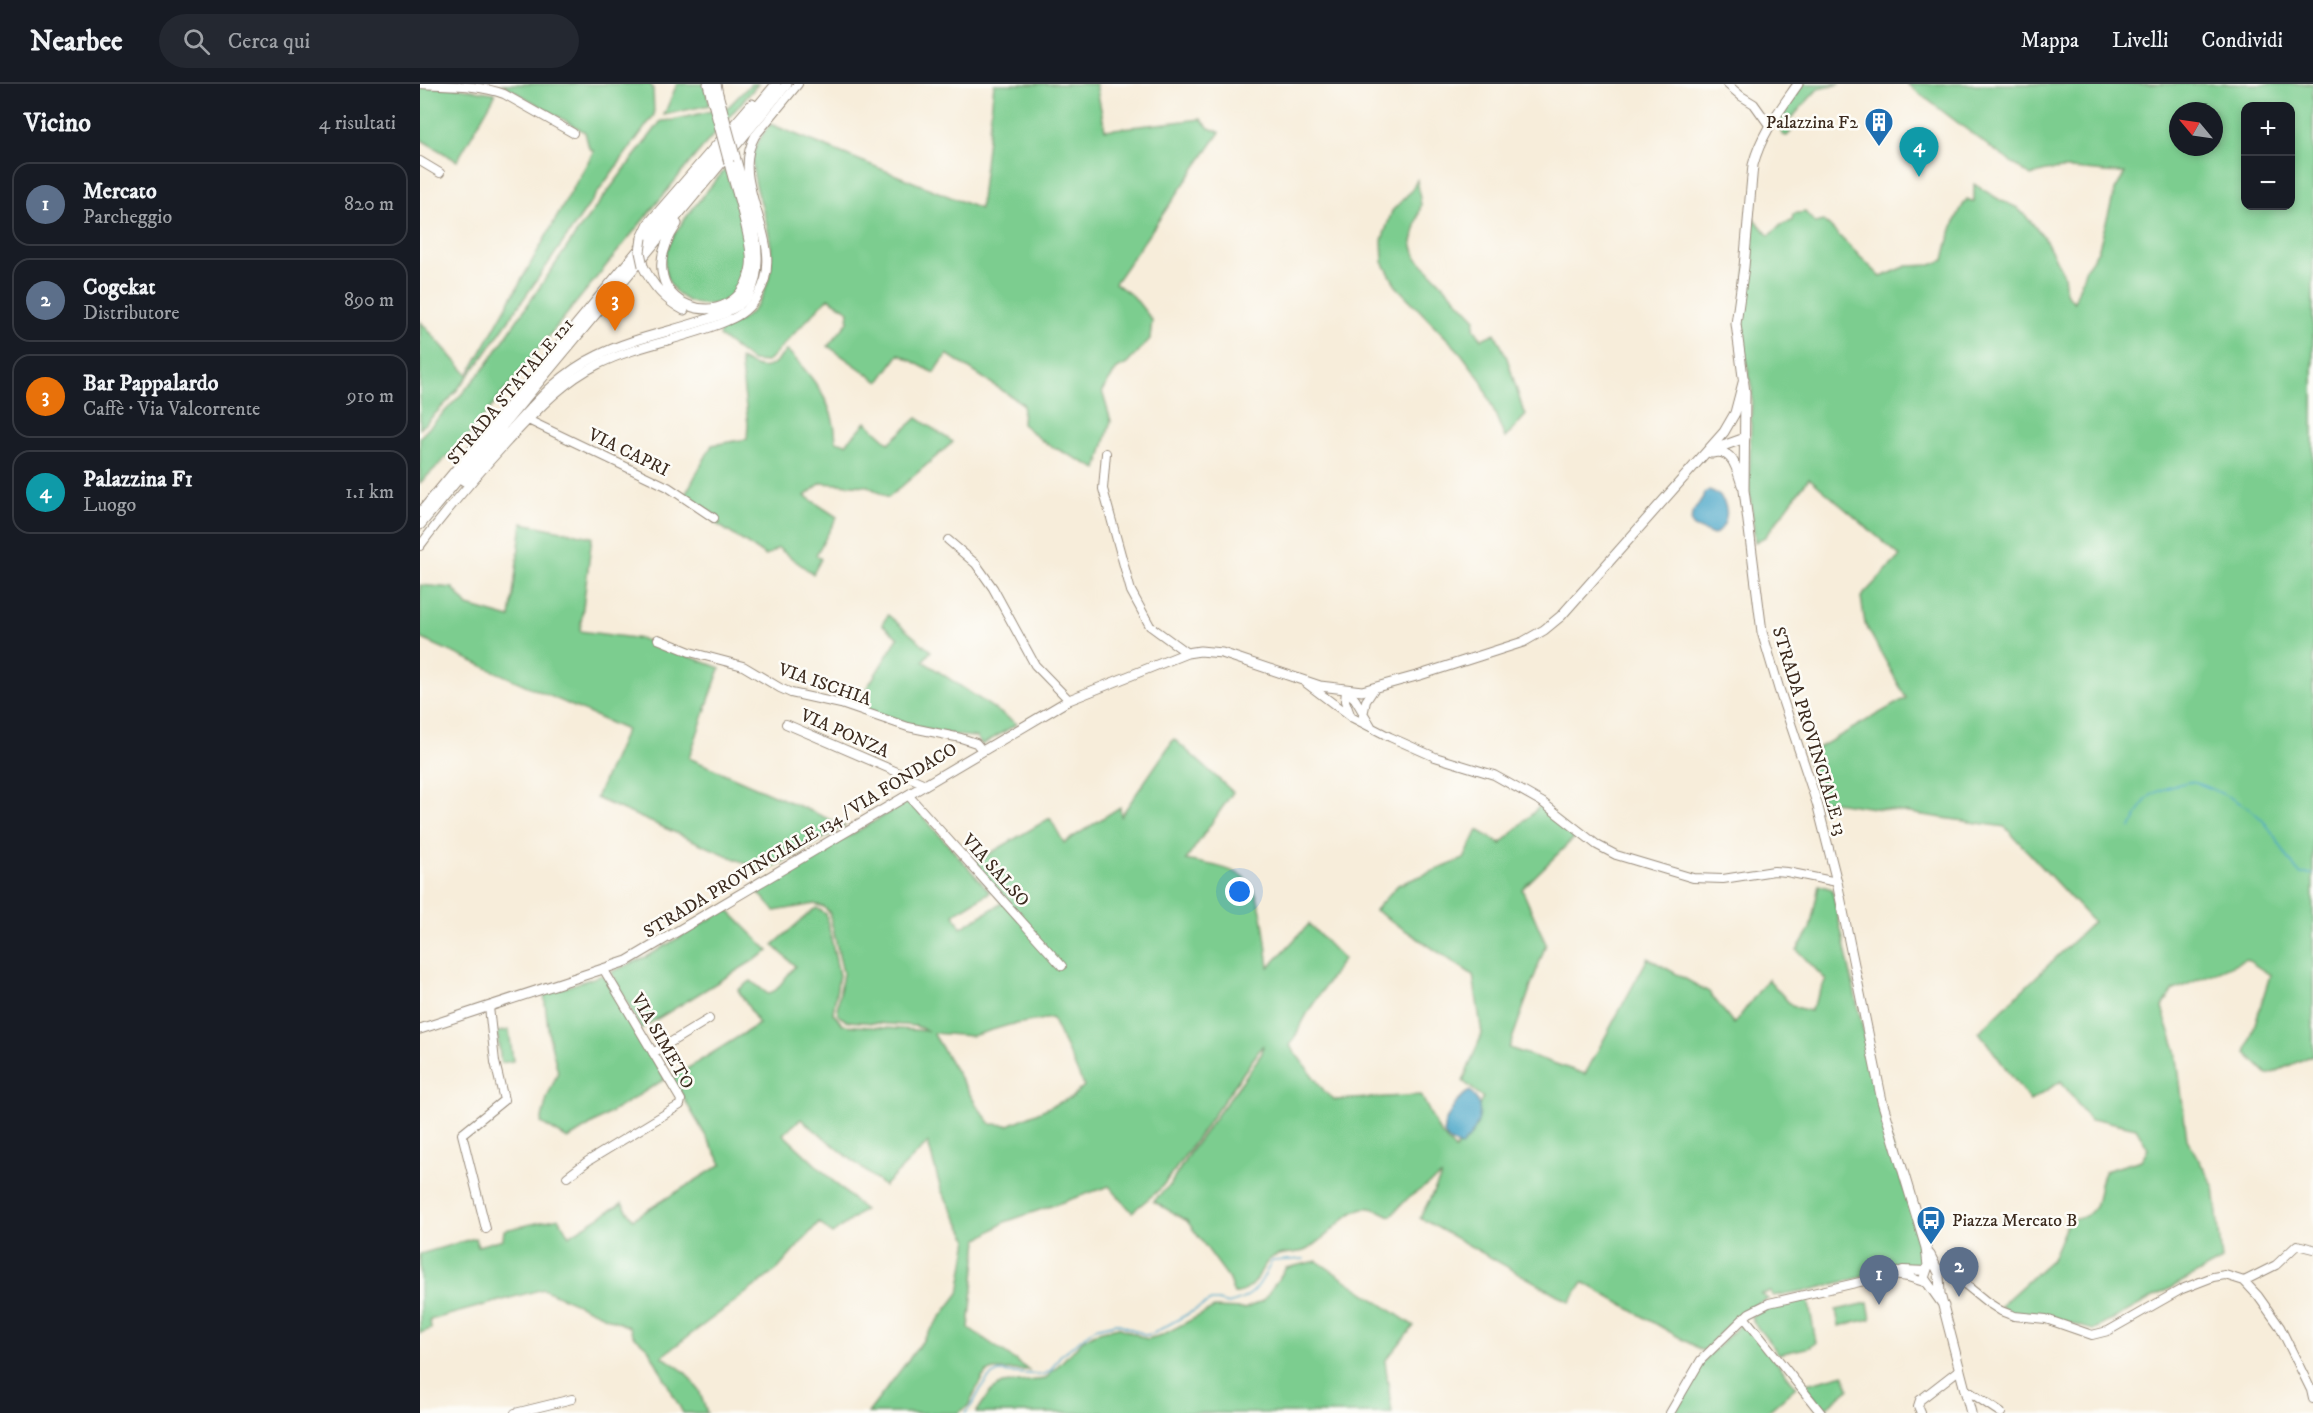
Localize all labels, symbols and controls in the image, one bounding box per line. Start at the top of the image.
search box [159,14,579,68]
text: Nearbee [30,24,123,59]
icon: search [180,25,213,58]
text: Cerca qui [228,28,310,55]
text: Mappa [2021,28,2079,54]
text: Livelli [2112,28,2168,54]
text: Condividi [2201,28,2283,54]
north arrow [2169,102,2223,156]
map controls [2241,102,2295,210]
button: + [2241,102,2295,156]
building icon: Palazzina F2 [1863,106,1895,148]
text: Vicino [24,107,91,140]
text: 4 risultati [319,111,396,136]
place label: Palazzina F2 [1766,112,1858,134]
pin: 4 [1900,128,1938,177]
button: − [2241,156,2295,210]
text: Mercato [83,178,157,205]
text: 1 [42,192,49,217]
text: 820 m [344,192,394,217]
text: Parcheggio [83,205,172,230]
text: Cogekat [83,274,155,301]
pin: 3 [596,282,634,331]
text: 2 [41,288,50,313]
text: 890 m [344,288,394,313]
text: Distributore [83,301,180,326]
street label: STRADA STATALE 121 [443,314,579,470]
text: Bar Pappalardo [83,370,218,397]
text: 3 [42,384,49,409]
text: 910 m [347,384,394,409]
text: Caffè · Via Valcorrente [83,397,260,422]
street label: VIA CAPRI [584,423,673,482]
text: Palazzina F1 [83,466,193,493]
text: 4 [40,480,51,505]
text: 1.1 km [345,480,394,505]
text: Luogo [83,493,136,518]
street label: STRADA PROVINCIALE 13 [1767,624,1851,838]
street label: VIA ISCHIA [774,658,875,711]
street label: VIA PONZA [796,704,893,763]
street label: STRADA PROVINCIALE 134 / VIA FONDACO [640,738,961,943]
street label: VIA SALSO [956,829,1034,912]
your location [1225,877,1254,906]
street label: VIA SIMETO [625,989,698,1093]
bus stop icon: Piazza Mercato B [1915,1204,1947,1246]
place label: Piazza Mercato B [1952,1210,2077,1232]
pin: 2 [1940,1248,1978,1297]
pin: 1 [1860,1256,1898,1305]

